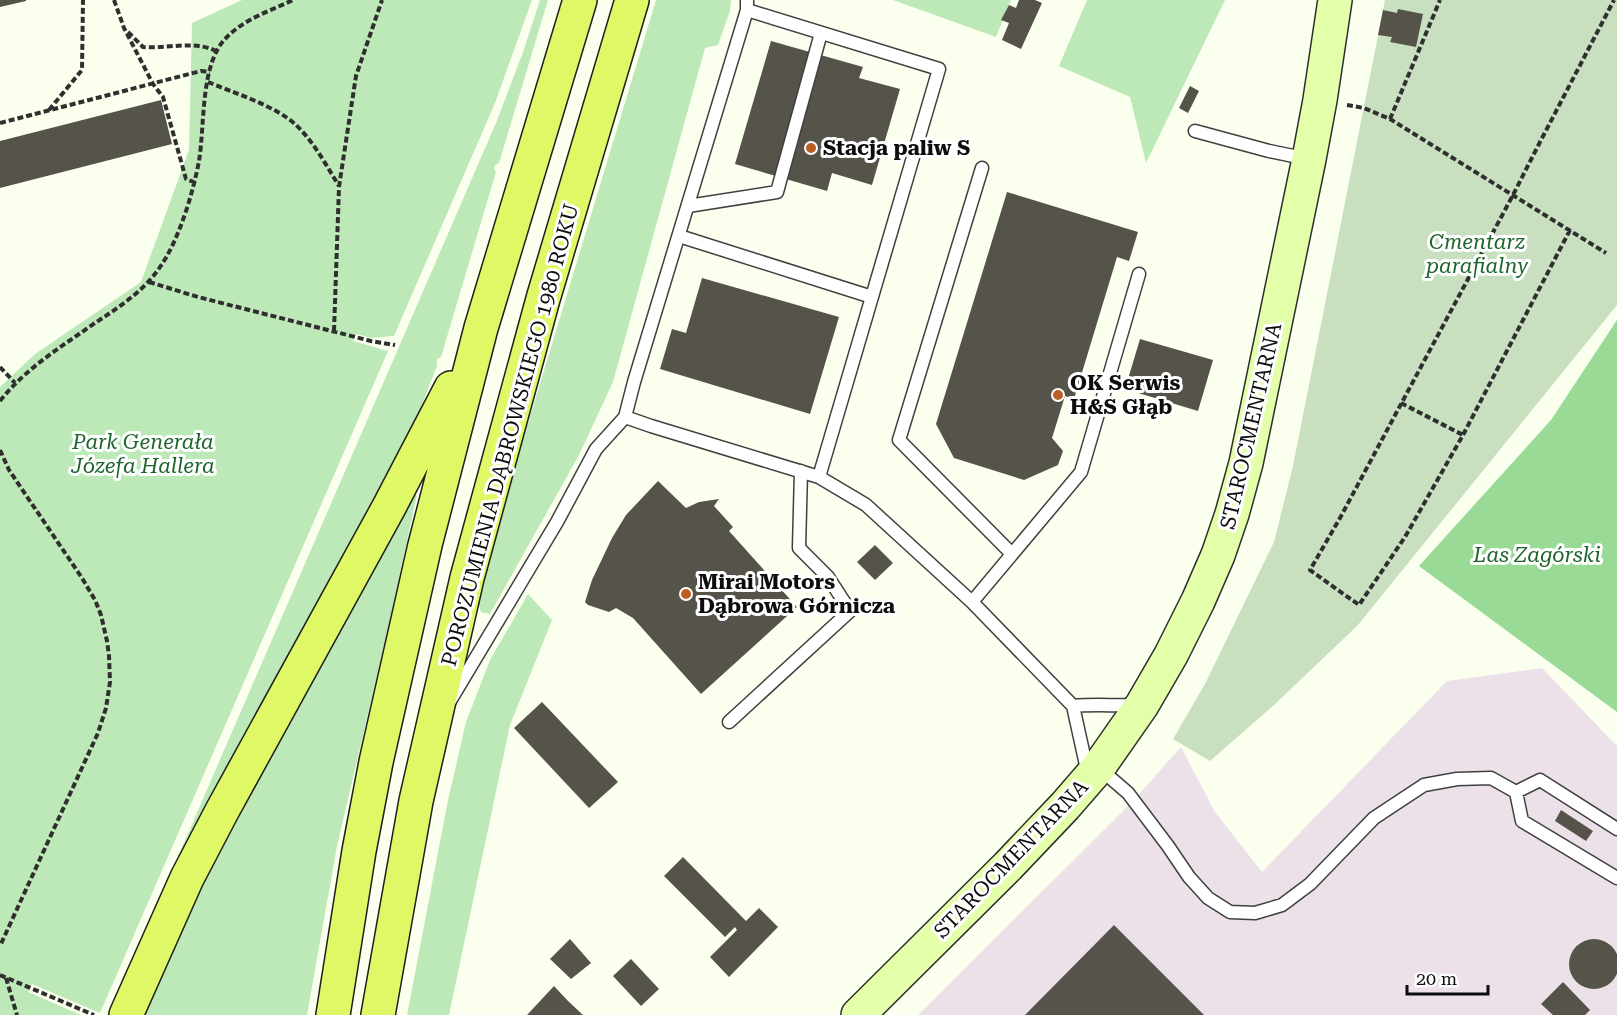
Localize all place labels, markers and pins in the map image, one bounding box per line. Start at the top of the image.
place label: Stacja paliw S [823,136,970,160]
marker: Stacja paliw S [804,141,818,155]
place label: OK Serwis H&S Głąb [1070,371,1181,419]
marker: OK Serwis H&S Głąb [1051,388,1065,402]
place label: Mirai Motors Dąbrowa Górnicza [698,570,896,618]
marker: Mirai Motors Dąbrowa Górnicza [679,587,693,601]

